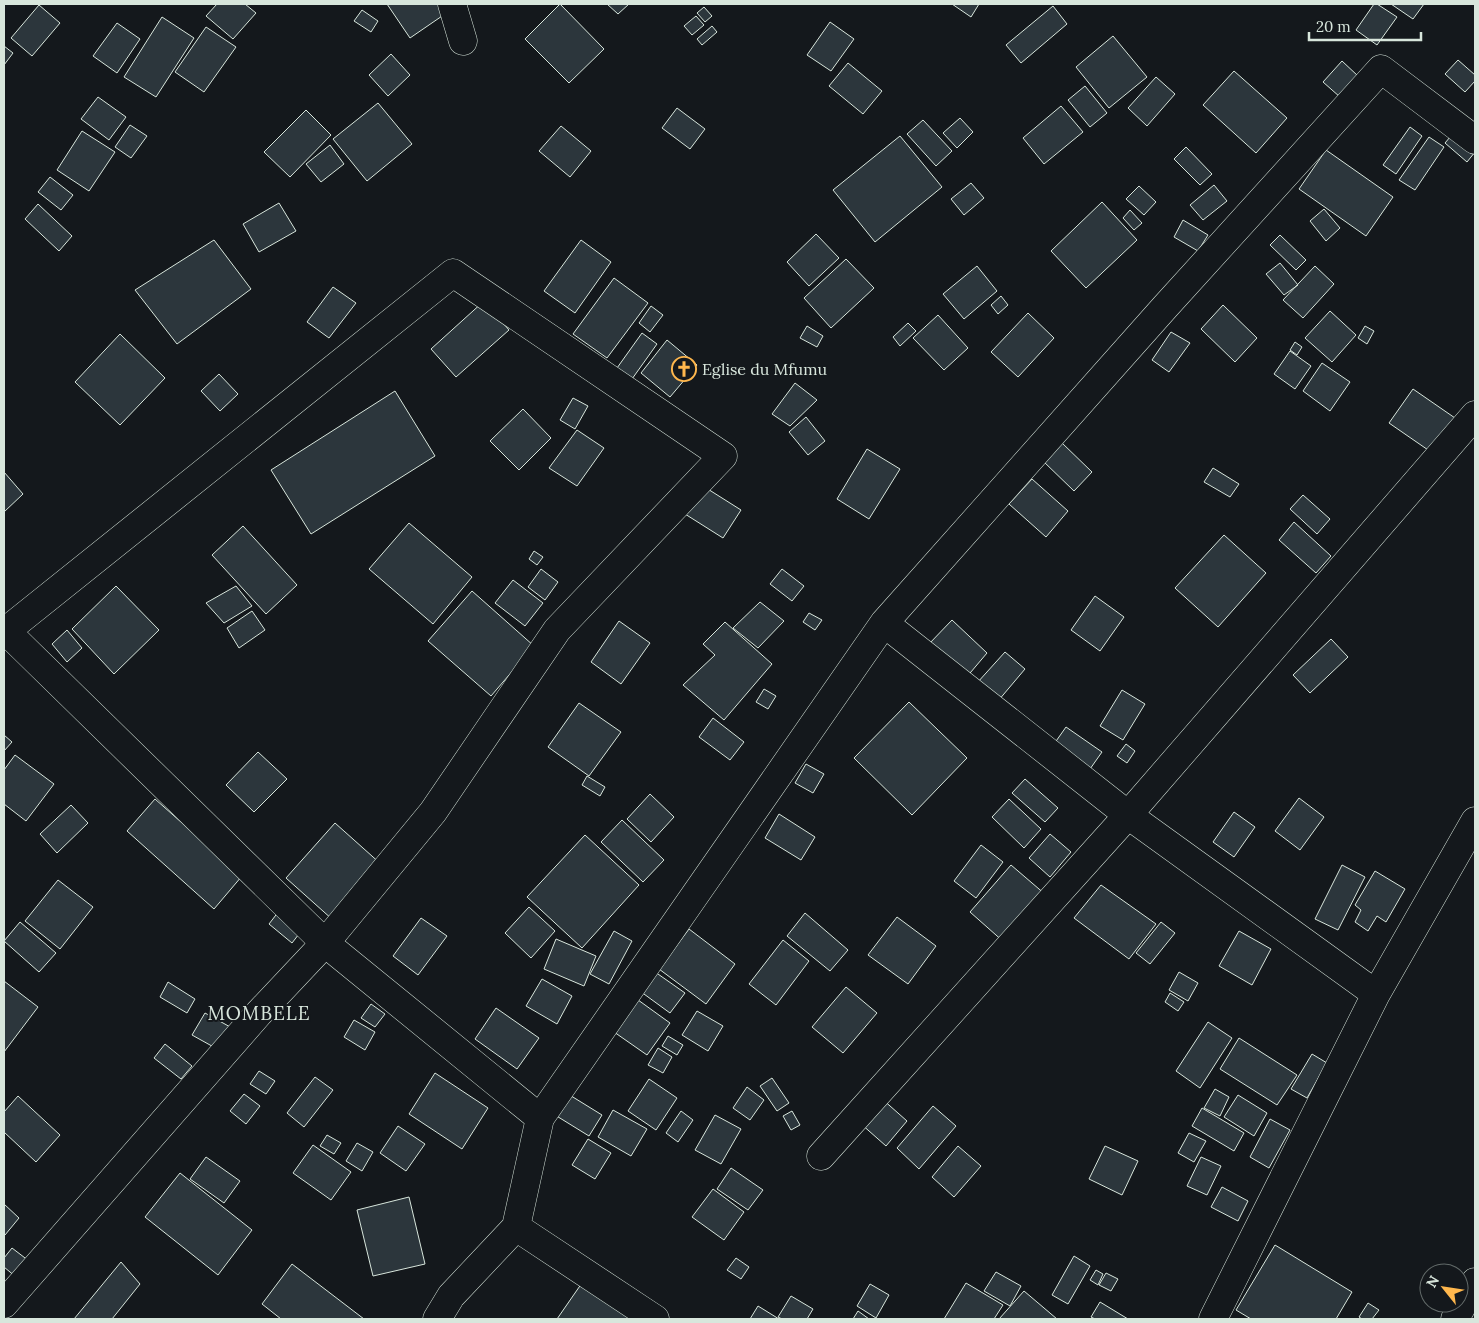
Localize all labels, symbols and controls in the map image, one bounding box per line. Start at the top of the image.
scale bar [1309,10,1422,42]
text: 20 m [1316,17,1351,36]
church icon: Eglise du Mfumu [671,356,697,382]
place label: Eglise du Mfumu [702,359,827,379]
district label: MOMBELE [207,1001,311,1025]
north arrow [1419,1263,1469,1313]
text: N [1422,1272,1443,1291]

